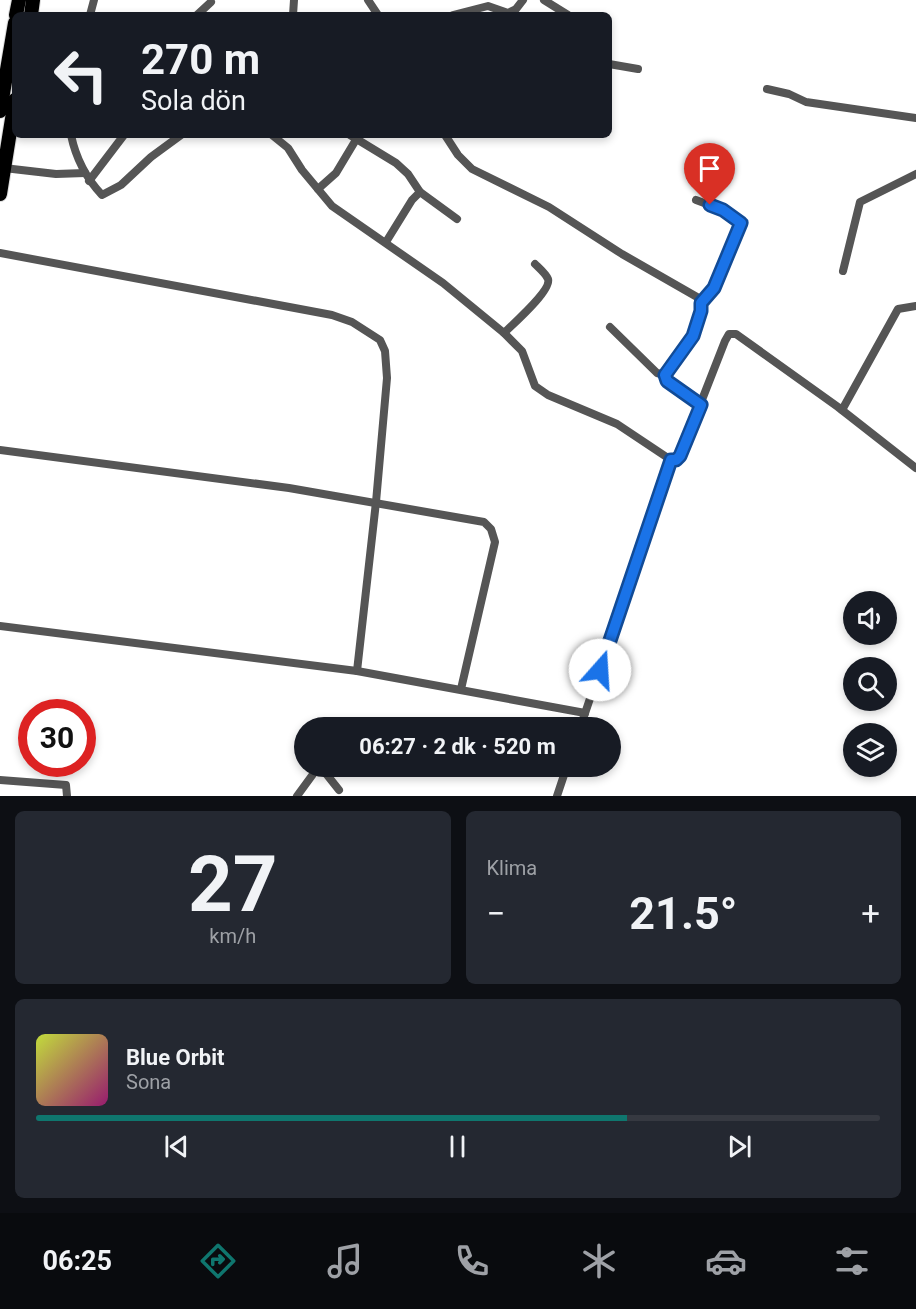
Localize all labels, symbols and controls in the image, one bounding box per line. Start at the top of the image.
text: 270 m [141,35,260,84]
icon: left [42,36,120,114]
text: Sola dön [141,85,246,117]
pin [684,143,735,205]
icon: arrive [693,152,726,185]
map controls [843,591,897,777]
button: sound [843,591,897,645]
position arrow [568,638,632,702]
button: search [843,657,897,711]
speed limit sign: 30 [18,699,96,777]
button: layers [843,723,897,777]
text: 06:27 · 2 dk · 520 m [359,734,556,759]
text: 27 [188,839,278,930]
text: Klima [487,856,537,880]
text: 21.5° [629,887,737,940]
text: − [487,894,505,933]
text: + [861,894,880,933]
text: km/h [209,924,256,948]
text: Blue Orbit [126,1045,224,1070]
text: Sona [126,1070,171,1094]
icon: previous [160,1130,193,1163]
icon: pause [441,1130,474,1163]
icon: next [723,1130,756,1163]
icon: directions [197,1240,239,1282]
icon: music [324,1240,366,1282]
icon: phone [451,1240,493,1282]
icon: climate [578,1240,620,1282]
icon: car [705,1240,747,1282]
icon: filters [831,1240,873,1282]
text: 06:25 [42,1245,112,1277]

